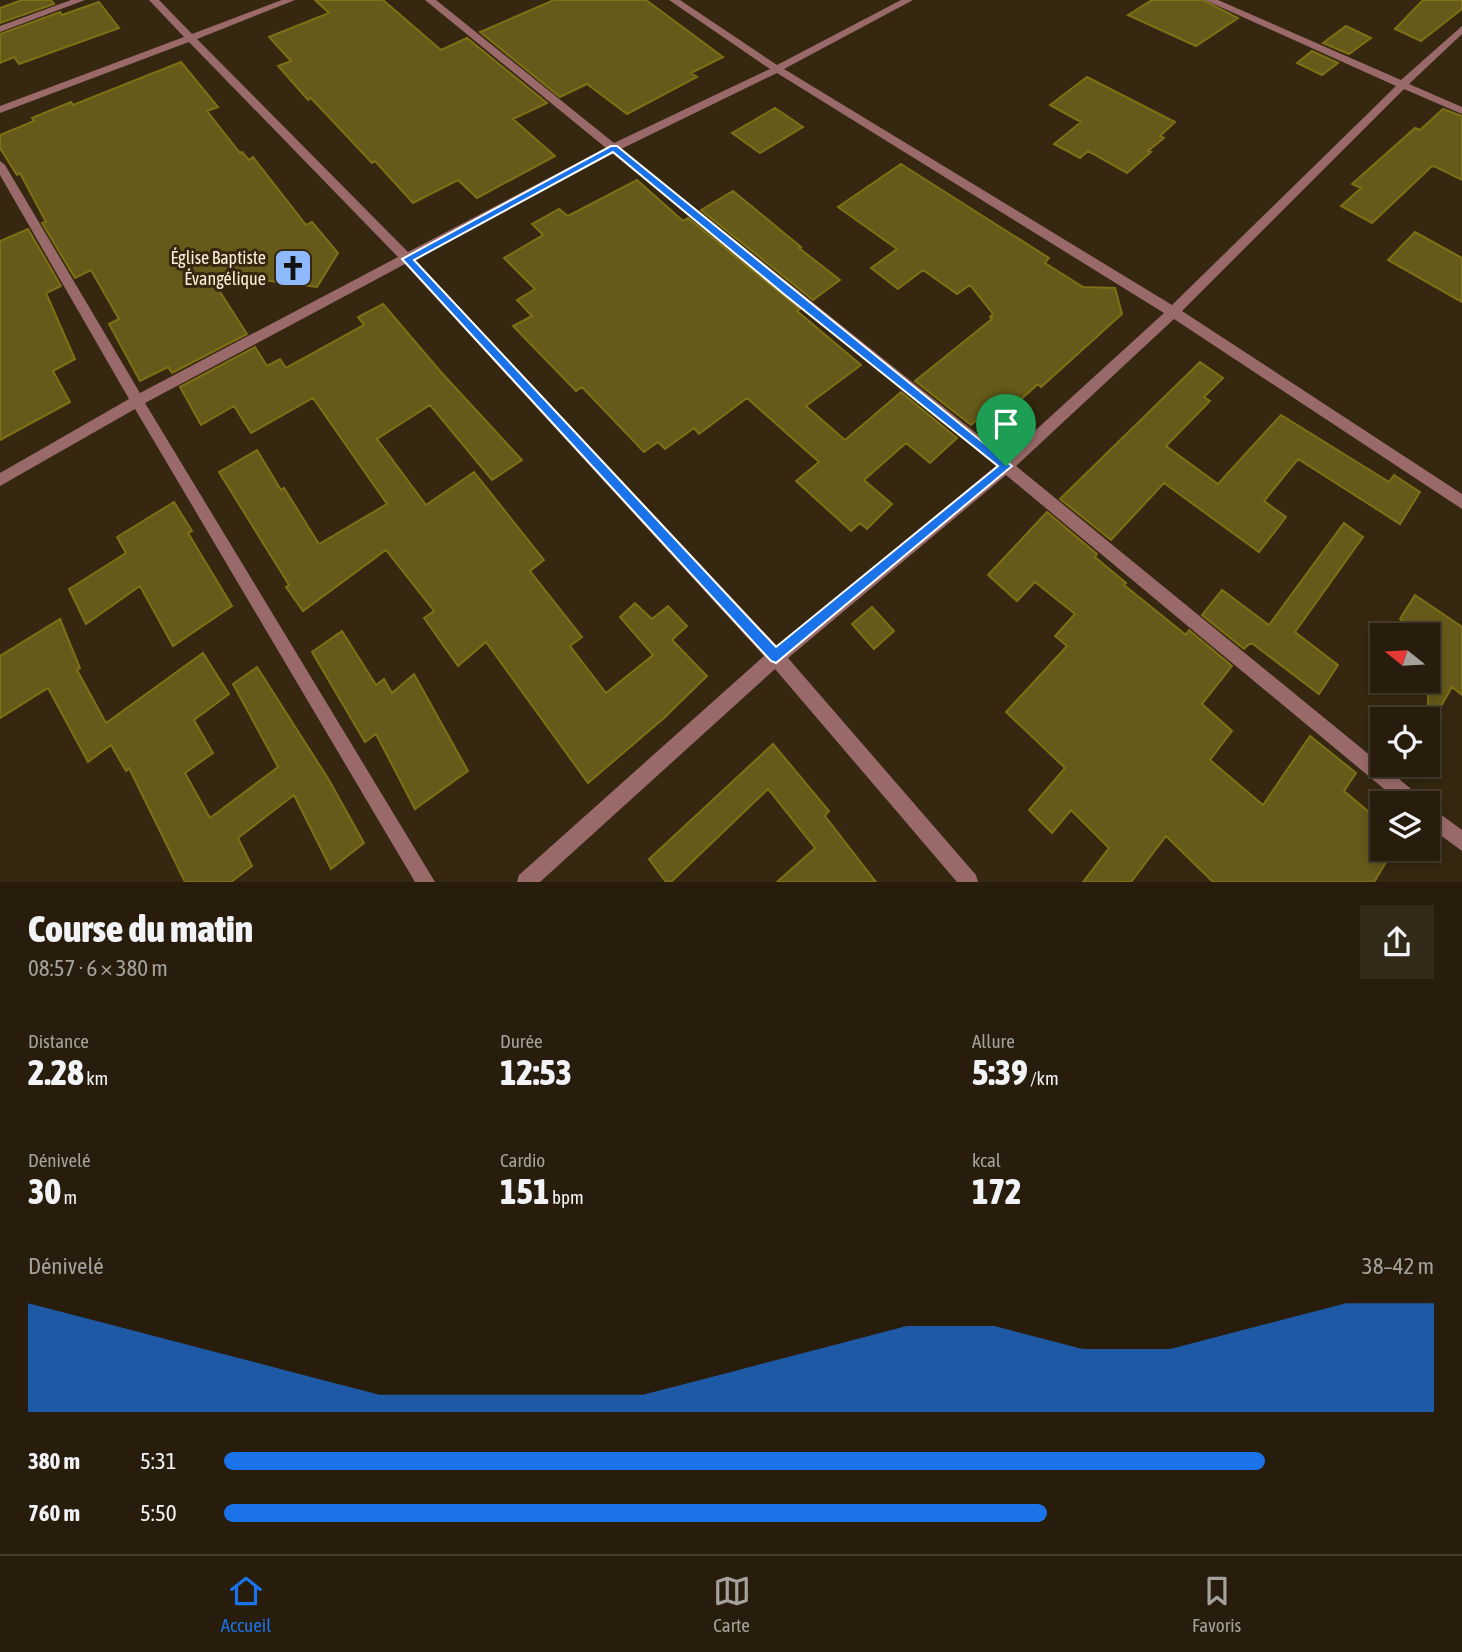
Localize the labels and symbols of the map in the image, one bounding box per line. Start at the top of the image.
place label: Église Baptiste Évangélique [170,247,266,289]
church icon: Église Baptiste Évangélique [272,247,314,289]
pin [976,394,1036,466]
north arrow [1370,623,1440,693]

